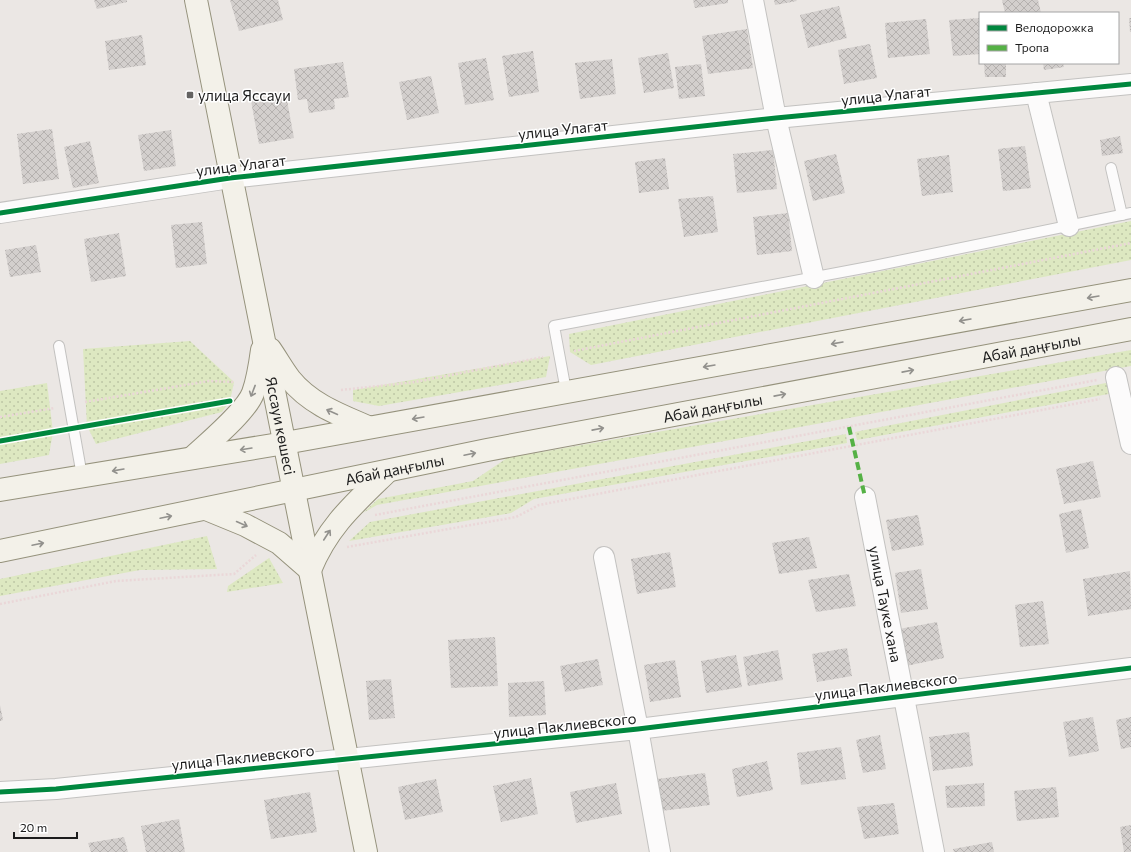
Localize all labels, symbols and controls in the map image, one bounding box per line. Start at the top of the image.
legend [979,12,1119,64]
text: Велодорожка [1015,20,1093,34]
text: Тропа [1015,40,1049,54]
street label: улица Улагат [840,81,932,109]
place label: улица Яссауи [198,86,291,104]
marker: улица Яссауи [185,90,195,100]
street label: улица Улагат [517,115,609,143]
street label: улица Улагат [195,151,287,179]
one-way arrow [1086,293,1099,301]
one-way arrow [959,316,972,324]
street label: Абай даңғылы [980,330,1082,366]
one-way arrow [831,339,844,347]
one-way arrow [703,362,716,370]
one-way arrow [901,366,914,374]
street label: Яссауи көшесі [262,375,300,476]
one-way arrow [248,385,256,397]
street label: Абай даңғылы [661,389,764,426]
one-way arrow [773,390,786,398]
one-way arrow [327,408,339,415]
one-way arrow [412,414,425,422]
one-way arrow [591,425,604,433]
one-way arrow [240,445,253,453]
one-way arrow [463,449,476,457]
street label: Абай даңғылы [343,450,446,488]
one-way arrow [112,466,125,474]
one-way arrow [159,513,172,521]
one-way arrow [236,521,248,528]
one-way arrow [323,530,332,541]
one-way arrow [31,539,44,547]
street label: улица Тауке хана [866,544,906,664]
street label: улица Паклиевского [814,668,958,704]
street label: улица Паклиевского [493,709,637,741]
street label: улица Паклиевского [171,741,315,773]
scale bar [14,814,77,840]
text: 20 m [20,820,47,834]

